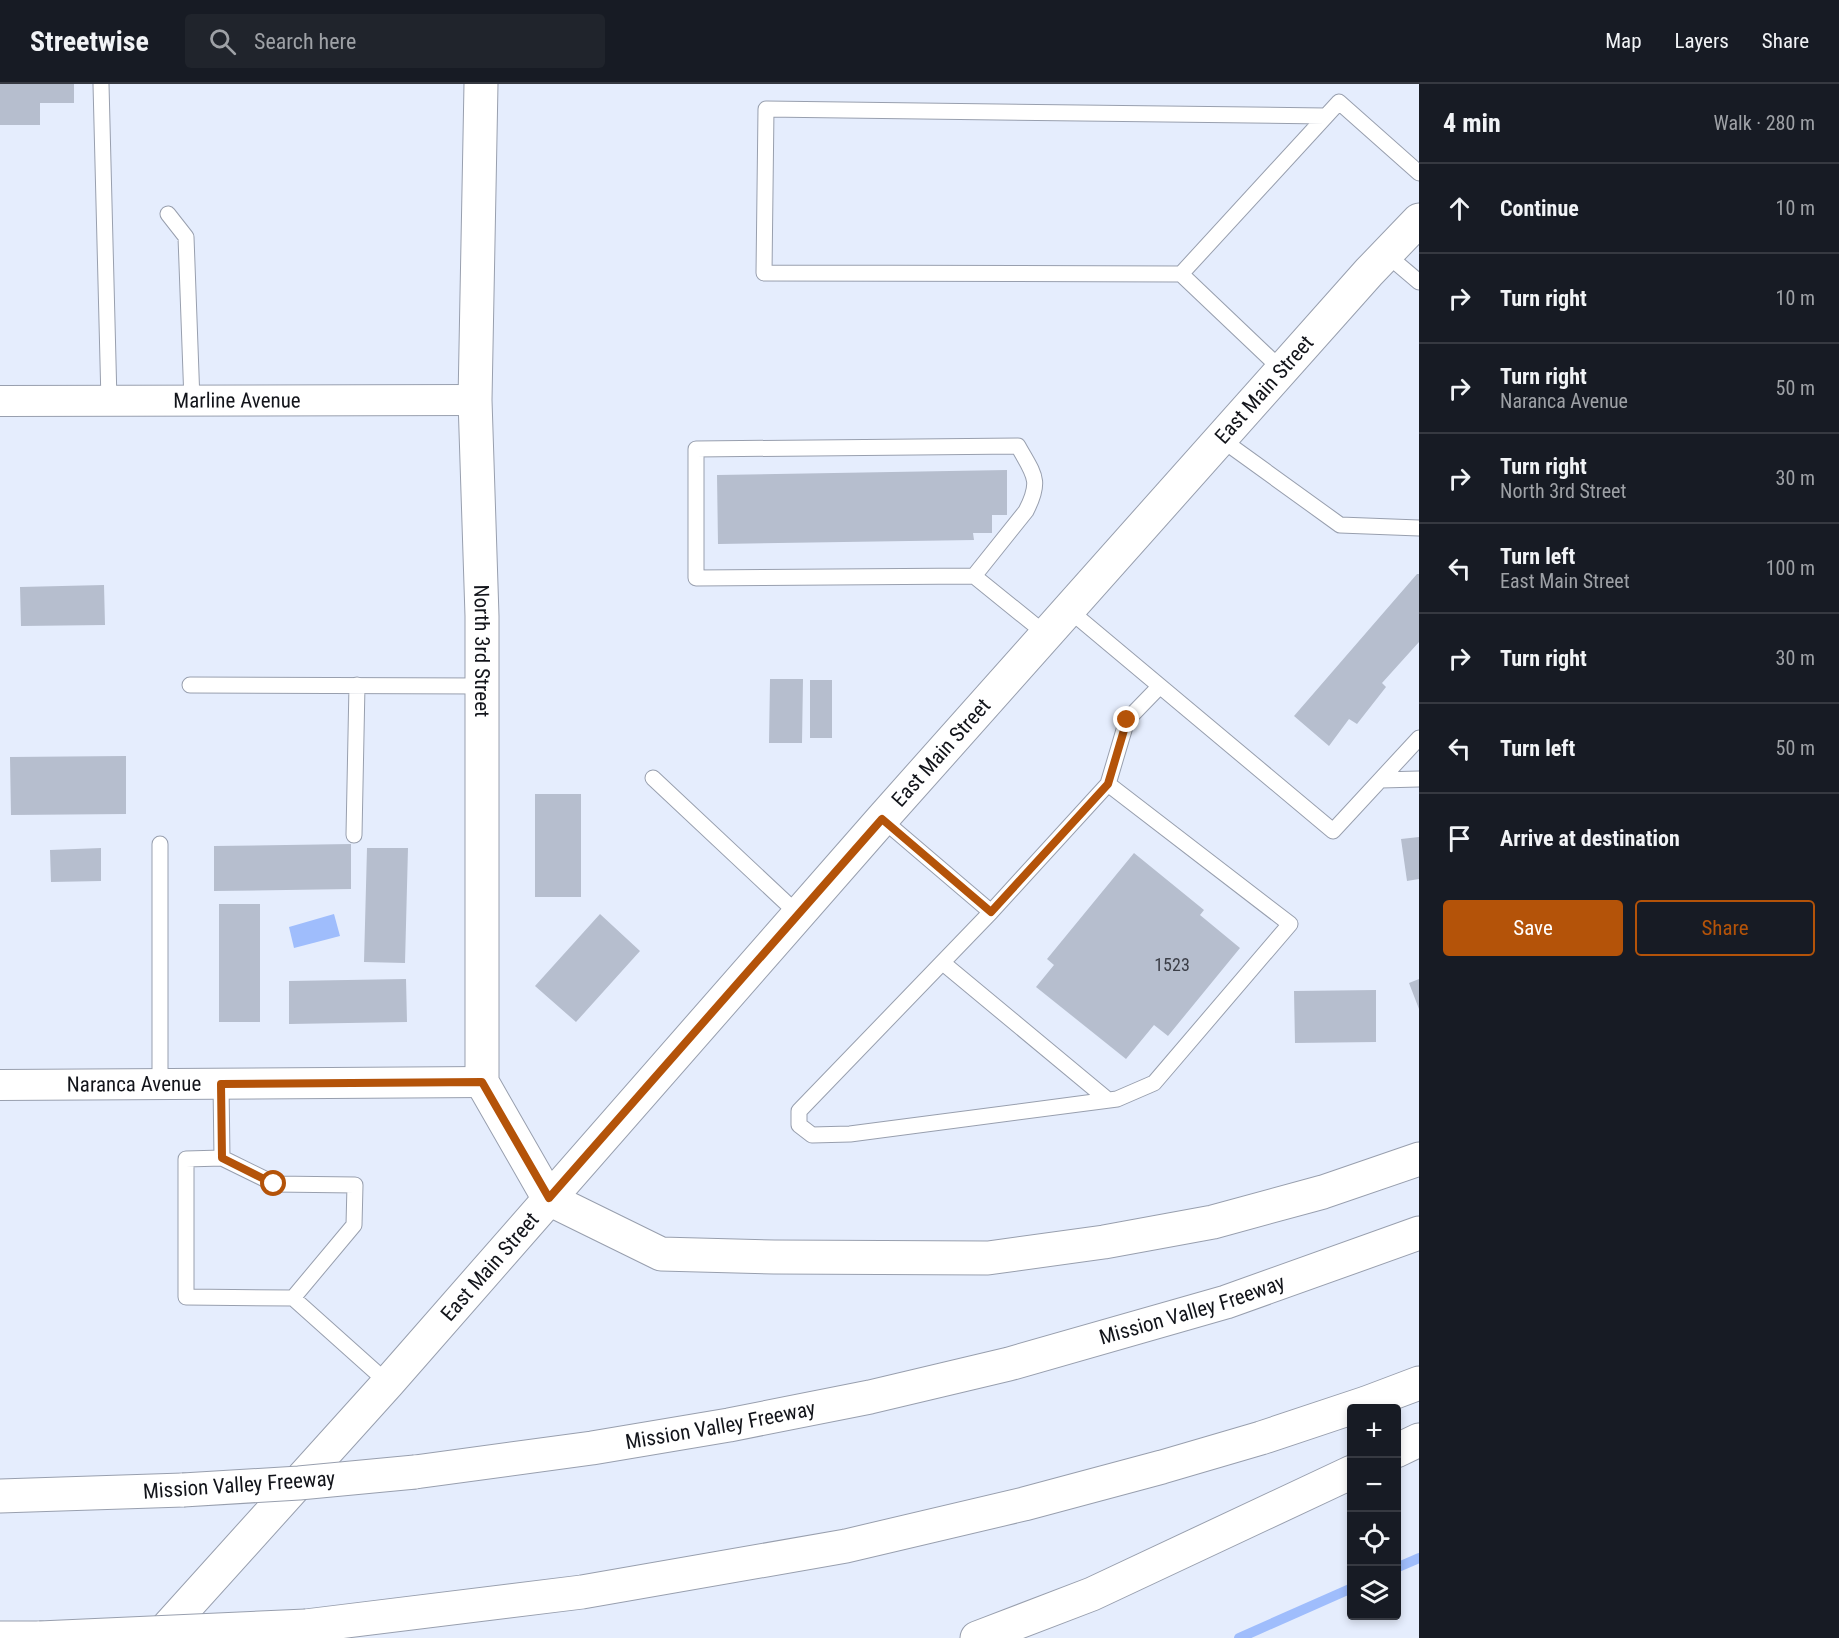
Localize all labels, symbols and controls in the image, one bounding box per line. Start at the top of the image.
search box [185,14,605,68]
text: Streetwise [30,25,149,58]
icon: search [206,25,239,58]
text: Search here [254,29,356,54]
text: Map [1605,29,1642,53]
text: Layers [1675,29,1729,53]
text: Share [1762,29,1809,53]
text: 4 min [1443,108,1501,138]
text: Walk · 280 m [1714,111,1815,135]
icon: ahead [1443,192,1476,225]
text: Continue [1500,196,1579,221]
text: 10 m [1776,196,1815,220]
icon: right [1443,282,1476,315]
text: Turn right [1500,286,1587,311]
text: 10 m [1776,286,1815,310]
street label: East Main Street [1210,331,1318,448]
text: Turn right [1500,364,1587,389]
icon: right [1443,372,1476,405]
text: 50 m [1776,376,1815,400]
street label: Marline Avenue [173,388,301,413]
text: Naranca Avenue [1500,389,1628,413]
text: Turn right [1500,454,1587,479]
icon: right [1443,462,1476,495]
text: 30 m [1776,466,1815,490]
text: North 3rd Street [1500,479,1626,503]
text: Turn left [1500,544,1575,569]
icon: left [1443,552,1476,585]
text: 100 m [1766,556,1815,580]
text: East Main Street [1500,569,1630,593]
street label: North 3rd Street [469,584,494,717]
icon: right [1443,642,1476,675]
text: Turn right [1500,646,1587,671]
text: 30 m [1776,646,1815,670]
street label: East Main Street [887,694,995,811]
route end [1113,706,1139,732]
icon: left [1443,732,1476,765]
text: Turn left [1500,736,1575,761]
text: 50 m [1776,736,1815,760]
icon: arrive [1443,822,1476,855]
text: Arrive at destination [1500,826,1680,851]
button: Save [1443,900,1623,956]
button: Share [1635,900,1815,956]
house number: 1523 [1154,954,1190,975]
street label: Naranca Avenue [67,1072,201,1097]
route start [260,1170,286,1196]
street label: East Main Street [436,1208,544,1326]
street label: Mission Valley Freeway [1097,1270,1288,1350]
street label: Mission Valley Freeway [624,1396,818,1454]
map controls [1347,1404,1401,1620]
button: + [1347,1404,1401,1458]
button: − [1347,1458,1401,1512]
street label: Mission Valley Freeway [142,1466,336,1504]
button: locate [1347,1512,1401,1566]
button: layers [1347,1566,1401,1620]

